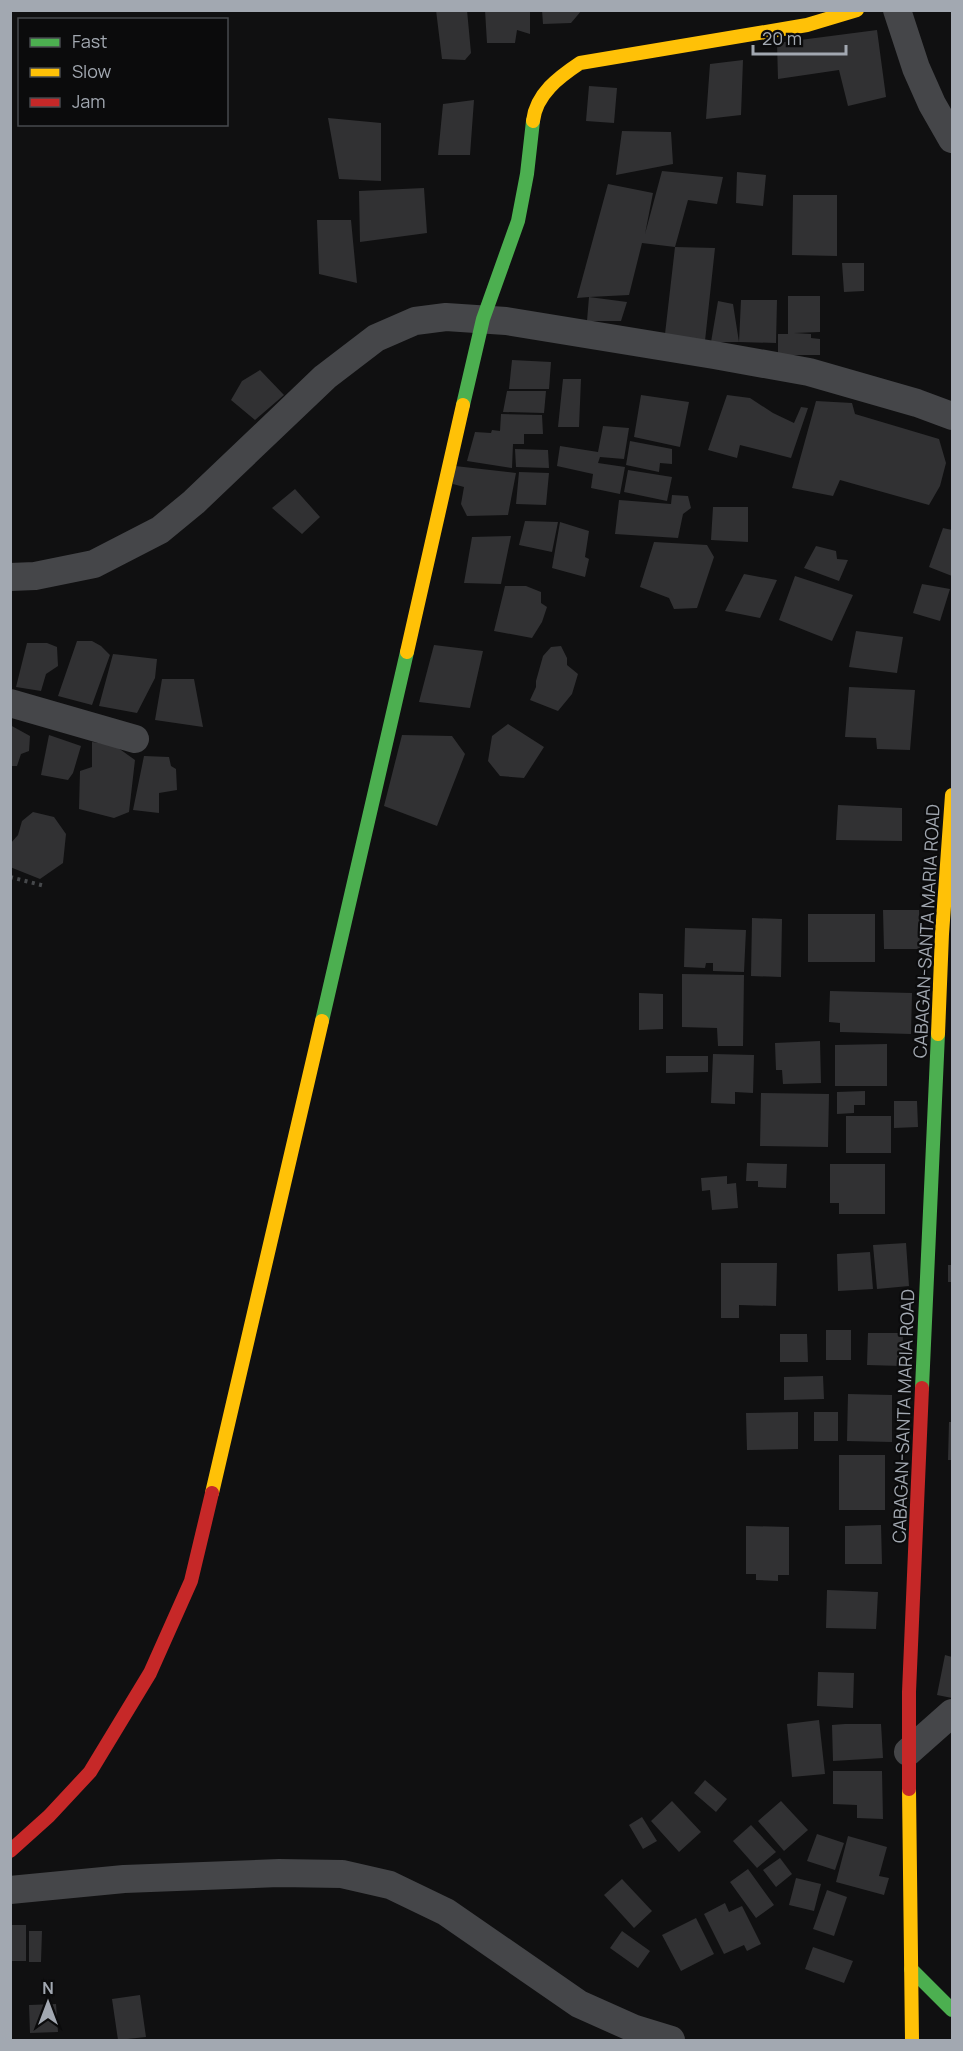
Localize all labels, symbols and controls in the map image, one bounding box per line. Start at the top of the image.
legend [18,18,228,126]
scale bar [753,18,846,56]
text: 20 m [762,26,802,50]
text: Fast [72,29,107,53]
text: Slow [72,59,112,83]
text: Jam [72,89,106,113]
street label: CABAGAN-SANTA MARIA ROAD [907,803,945,1059]
street label: CABAGAN-SANTA MARIA ROAD [887,1288,919,1544]
north arrow [18,1973,78,2033]
text: N [42,1977,54,1999]

